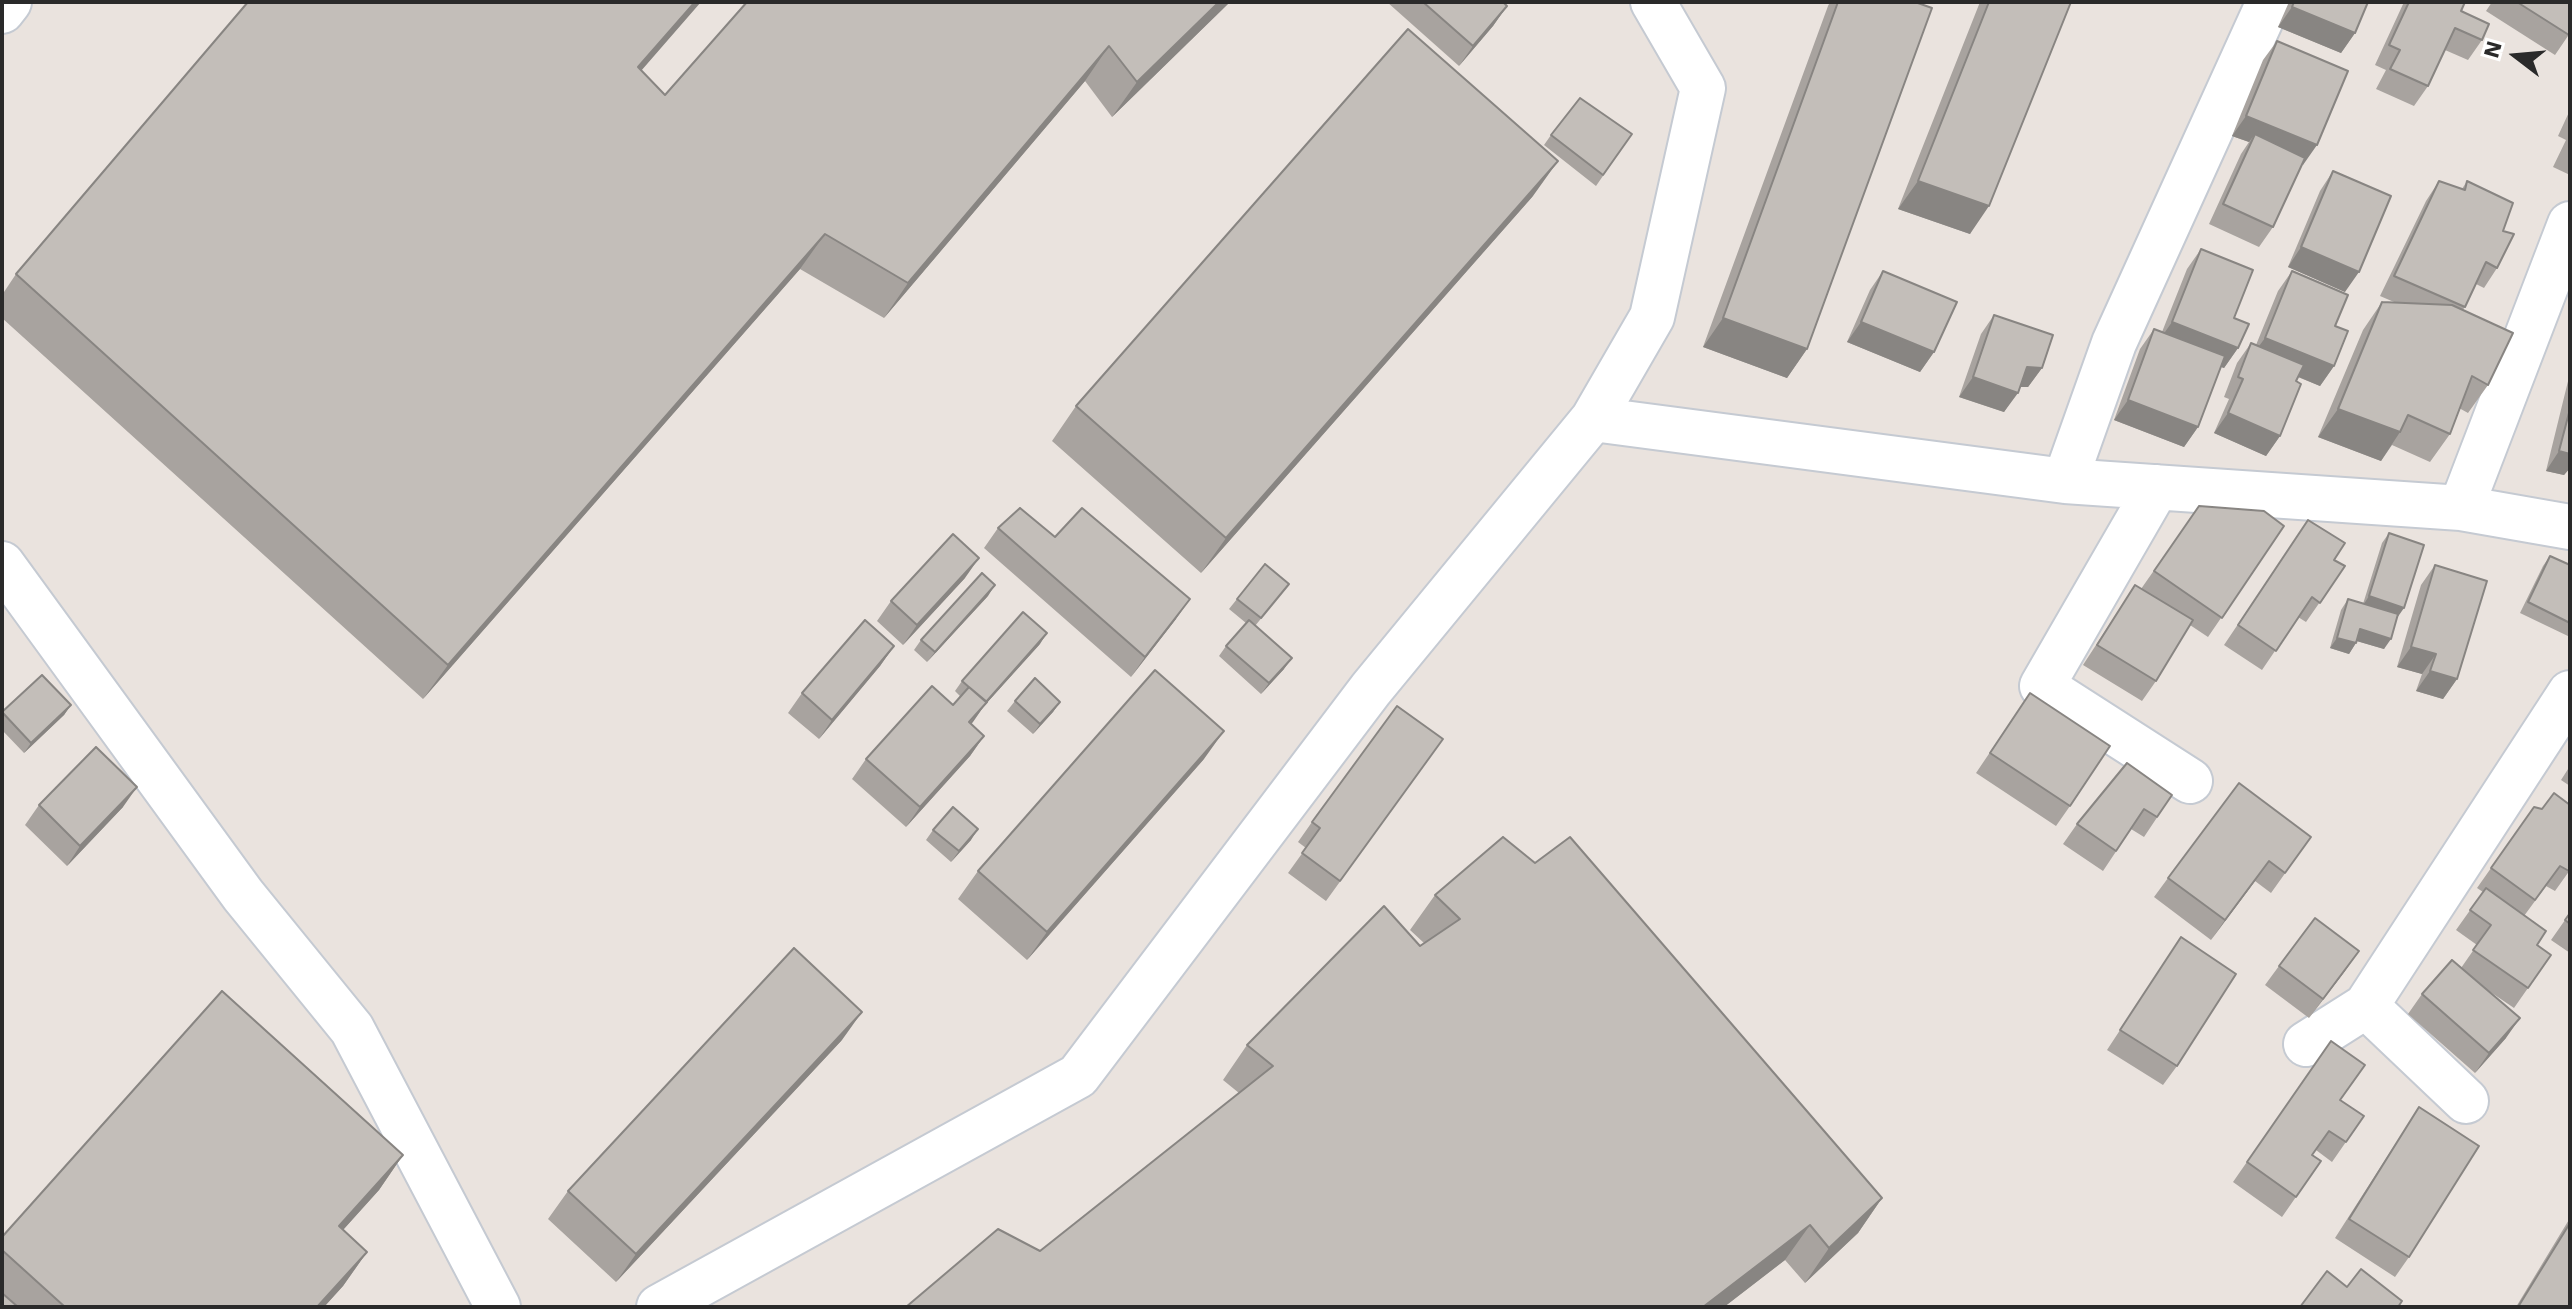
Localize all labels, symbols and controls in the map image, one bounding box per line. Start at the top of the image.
north arrow [2476,16,2556,96]
text: N [2478,38,2507,61]

